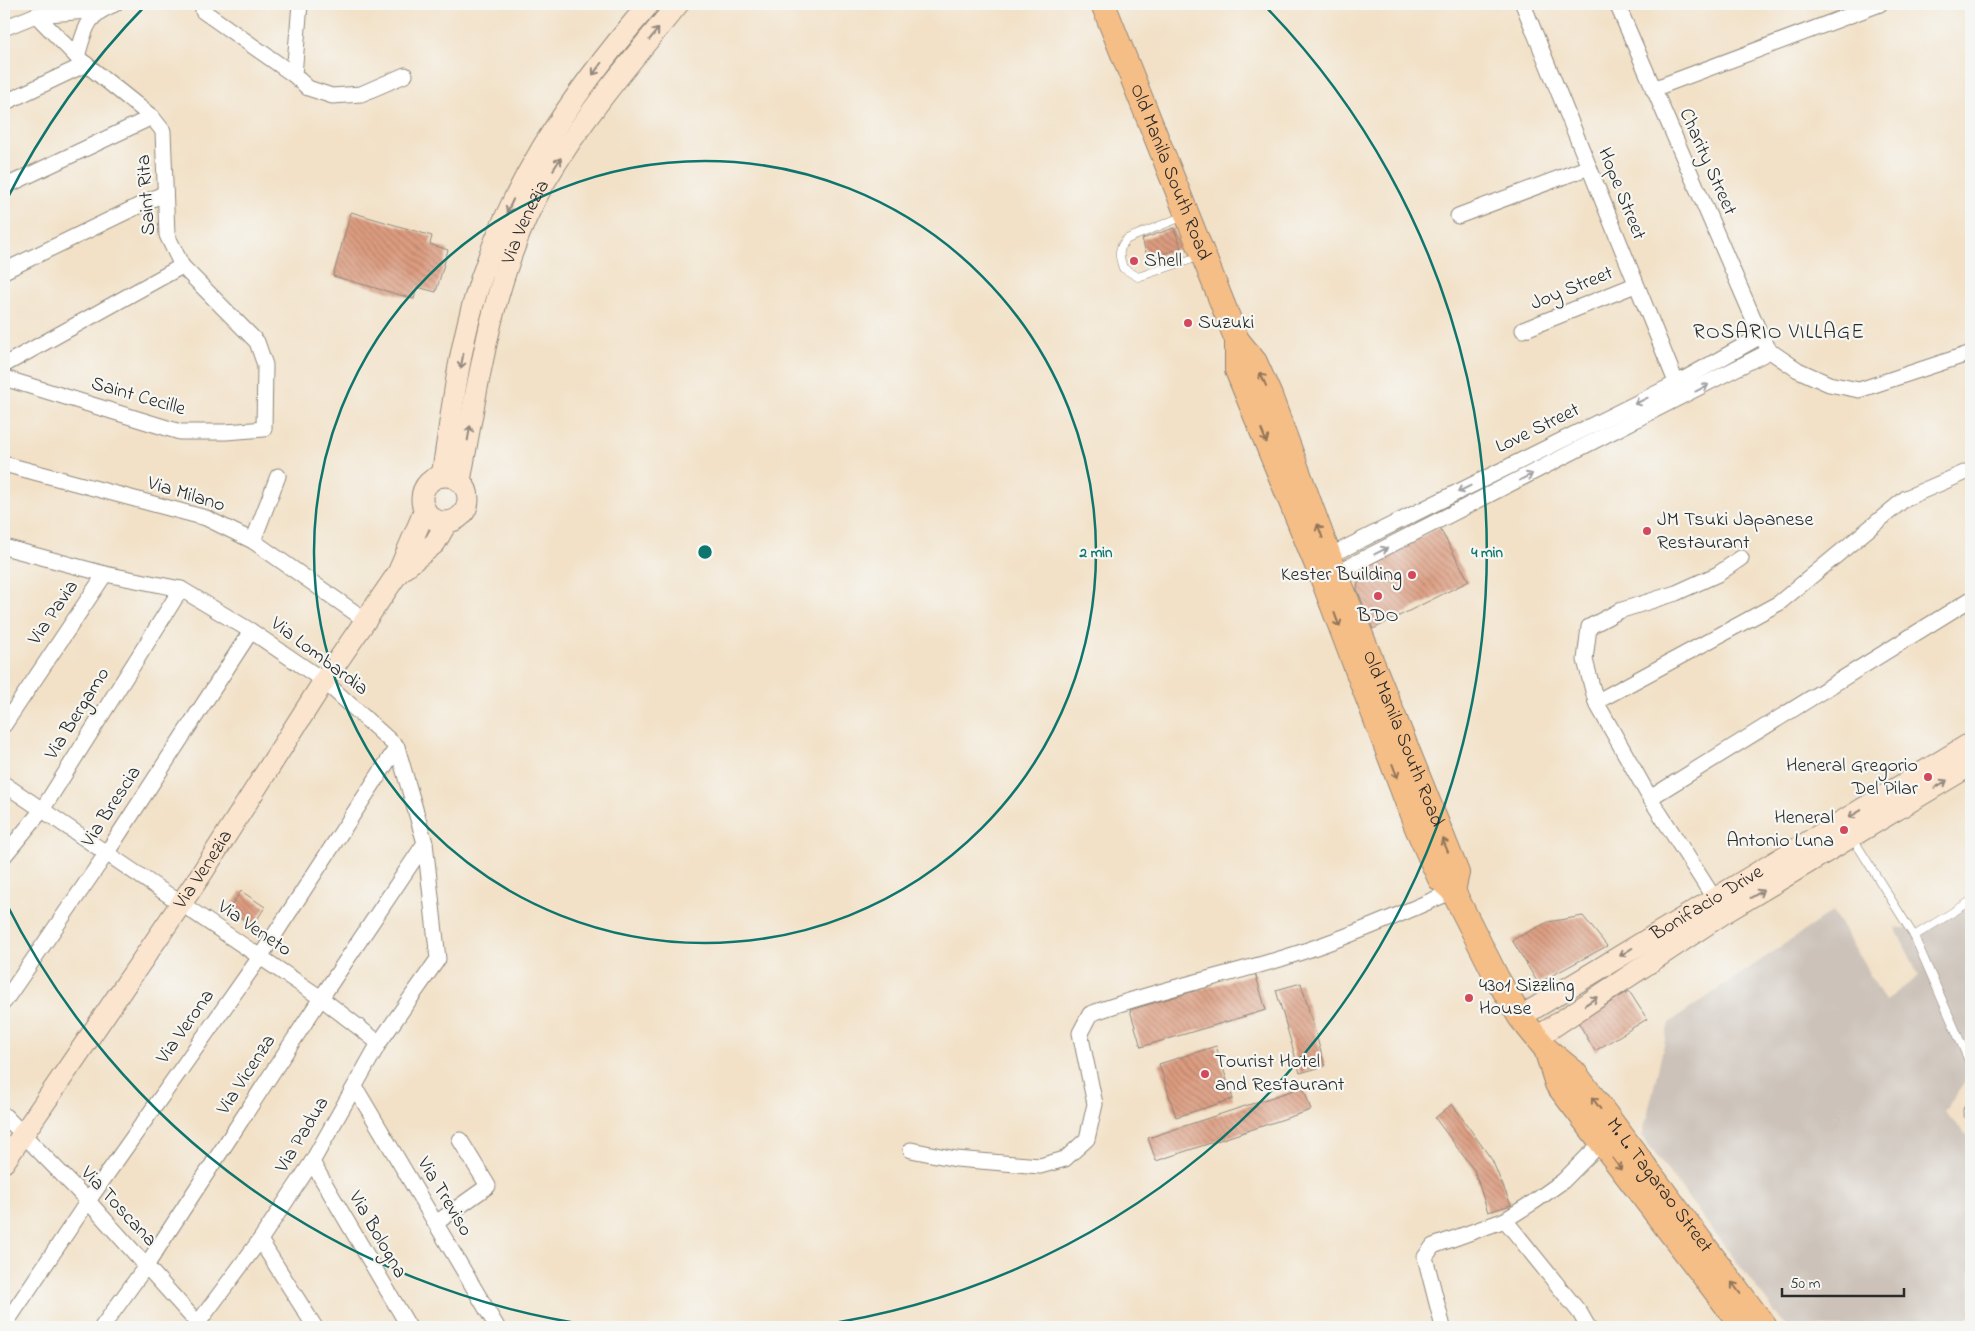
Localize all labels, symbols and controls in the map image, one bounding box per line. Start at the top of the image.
one-way arrow [648,27,659,40]
one-way arrow [591,62,602,75]
street label: Old Manila South Road [1122,80,1218,265]
street label: Charity Street [1671,104,1744,220]
street label: Hope Street [1589,143,1653,245]
street label: Saint Rita [130,154,164,236]
one-way arrow [552,157,562,171]
street label: Via Venezia [494,174,557,269]
one-way arrow [505,198,514,213]
place label: Shell [1144,247,1182,276]
marker: Shell [1128,255,1140,267]
street label: Joy Street [1526,259,1618,319]
place label: Suzuki [1198,309,1254,338]
marker: Suzuki [1182,317,1194,329]
district label: ROSARIO VILLAGE [1693,318,1865,348]
one-way arrow [457,352,466,368]
street label: Saint Cecille [87,370,189,424]
one-way arrow [1257,372,1267,387]
one-way arrow [1694,383,1709,393]
street label: Love Street [1491,396,1585,462]
one-way arrow [1634,397,1649,406]
one-way arrow [464,425,474,441]
one-way arrow [1260,428,1269,443]
street label: Via Milano [143,469,228,521]
one-way arrow [1518,472,1533,482]
one-way arrow [1457,485,1472,494]
place label: JM Tsuki Japanese Restaurant [1657,506,1814,558]
one-way arrow [1315,524,1324,539]
marker: JM Tsuki Japanese Restaurant [1641,525,1653,537]
text: 2 min [1079,542,1113,564]
text: 4 min [1470,542,1503,564]
centre of rings [696,543,714,561]
one-way arrow [1373,546,1388,556]
place label: Kester Building [1281,561,1402,591]
marker: Kester Building [1406,569,1418,581]
street label: Via Pavia [21,575,86,652]
marker: BDO [1372,590,1384,602]
place label: BDO [1356,602,1399,631]
street label: Via Lombardia [263,610,374,704]
one-way arrow [1333,611,1342,627]
street label: Old Manila South Road [1354,646,1451,831]
street label: Via Bergamo [38,662,119,767]
place label: Heneral Gregorio Del Pilar [1786,752,1919,804]
street label: Via Brescia [74,761,149,854]
one-way arrow [1391,763,1400,779]
marker: Heneral Gregorio Del Pilar [1922,771,1934,783]
one-way arrow [1934,778,1948,788]
place label: Heneral Antonio Luna [1726,804,1834,856]
one-way arrow [1849,809,1863,819]
street label: Via Venezia [166,824,240,916]
marker: Heneral Antonio Luna [1838,824,1850,836]
one-way arrow [1440,838,1449,853]
street label: Bonifacio Drive [1644,858,1769,949]
one-way arrow [1749,889,1763,899]
street label: Via Veneto [210,893,297,965]
one-way arrow [1620,948,1634,958]
place label: 4301 Sizzling House [1479,972,1575,1024]
street label: Via Verona [149,984,222,1071]
marker: 4301 Sizzling House [1463,992,1475,1004]
one-way arrow [1584,996,1598,1006]
street label: Via Vicenza [210,1029,284,1122]
place label: Tourist Hotel and Restaurant [1215,1048,1345,1100]
marker: Tourist Hotel and Restaurant [1199,1068,1211,1080]
street label: Via Padua [268,1091,337,1180]
one-way arrow [1591,1096,1601,1110]
street label: M. L. Tagarao Street [1599,1112,1720,1260]
street label: Via Treviso [408,1151,479,1242]
one-way arrow [1612,1157,1623,1170]
street label: Via Toscana [72,1159,163,1254]
street label: Via Bologna [339,1185,414,1285]
scale bar [1782,1266,1905,1298]
text: 50 m [1790,1273,1821,1295]
one-way arrow [1730,1282,1741,1295]

